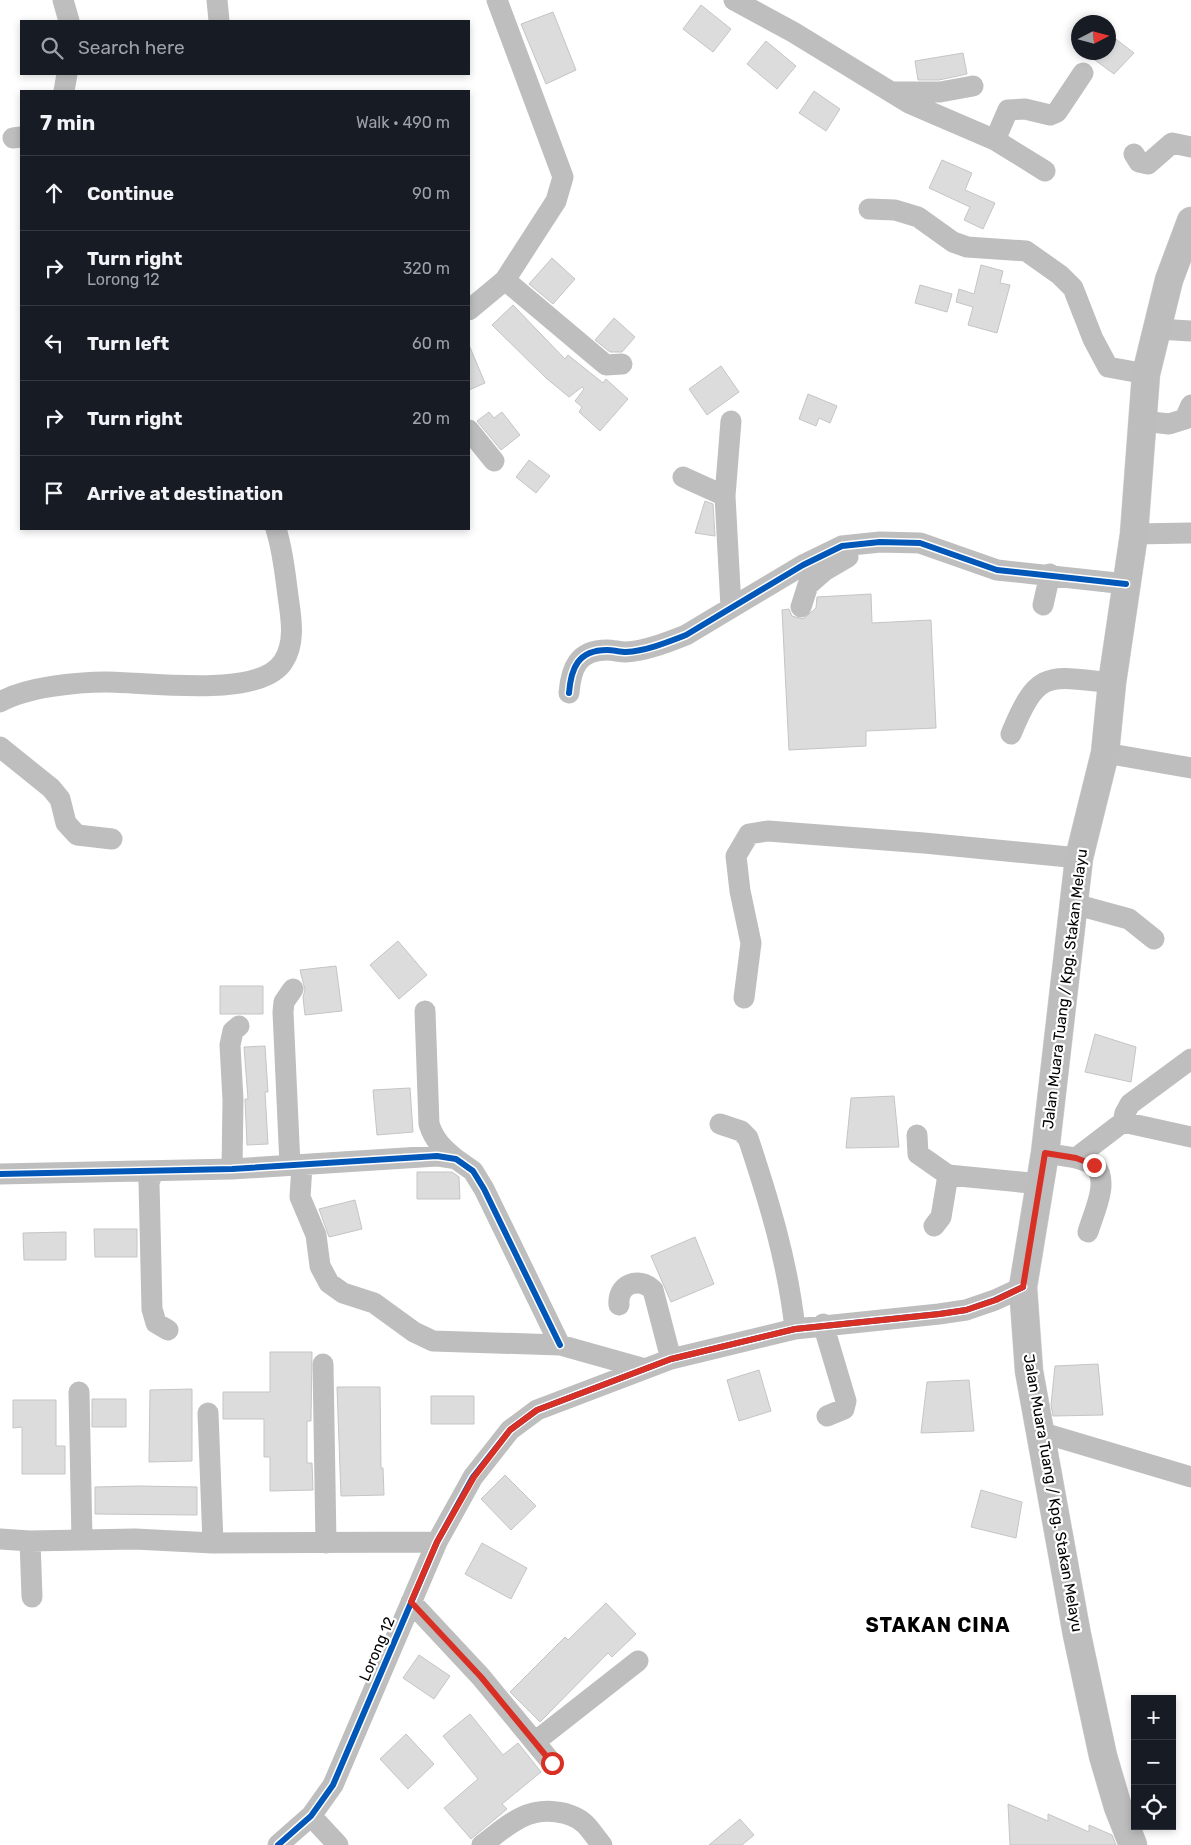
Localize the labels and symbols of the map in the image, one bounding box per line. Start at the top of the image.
north arrow [1071,15,1116,60]
street label: Jalan Muara Tuang / Kpg. Stakan Melayu [1039,848,1091,1130]
route end [1083,1154,1106,1177]
street label: Jalan Muara Tuang / Kpg. Stakan Melayu [1020,1353,1086,1633]
district label: STAKAN CINA [865,1613,1011,1637]
street label: Lorong 12 [355,1614,399,1684]
route start [541,1752,564,1775]

